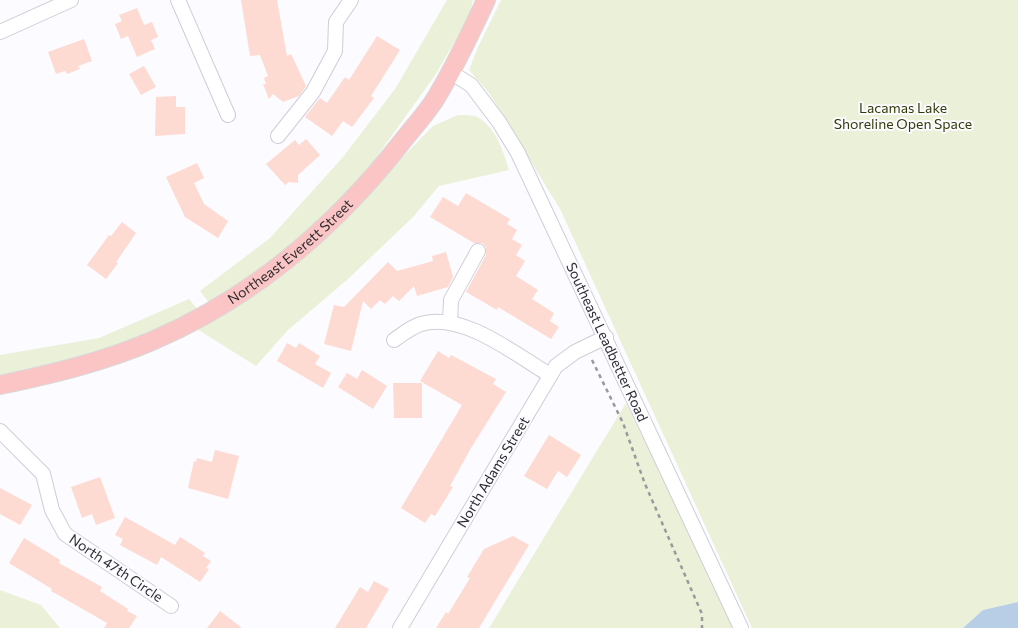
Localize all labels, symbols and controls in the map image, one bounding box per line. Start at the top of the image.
park label: Lacamas Lake Shoreline Open Space [834,99,972,132]
street label: Northeast Everett Street [224,195,356,307]
street label: Southeast Leadbetter Road [563,259,652,424]
street label: North Adams Street [453,413,533,530]
street label: North 47th Circle [66,530,166,605]

